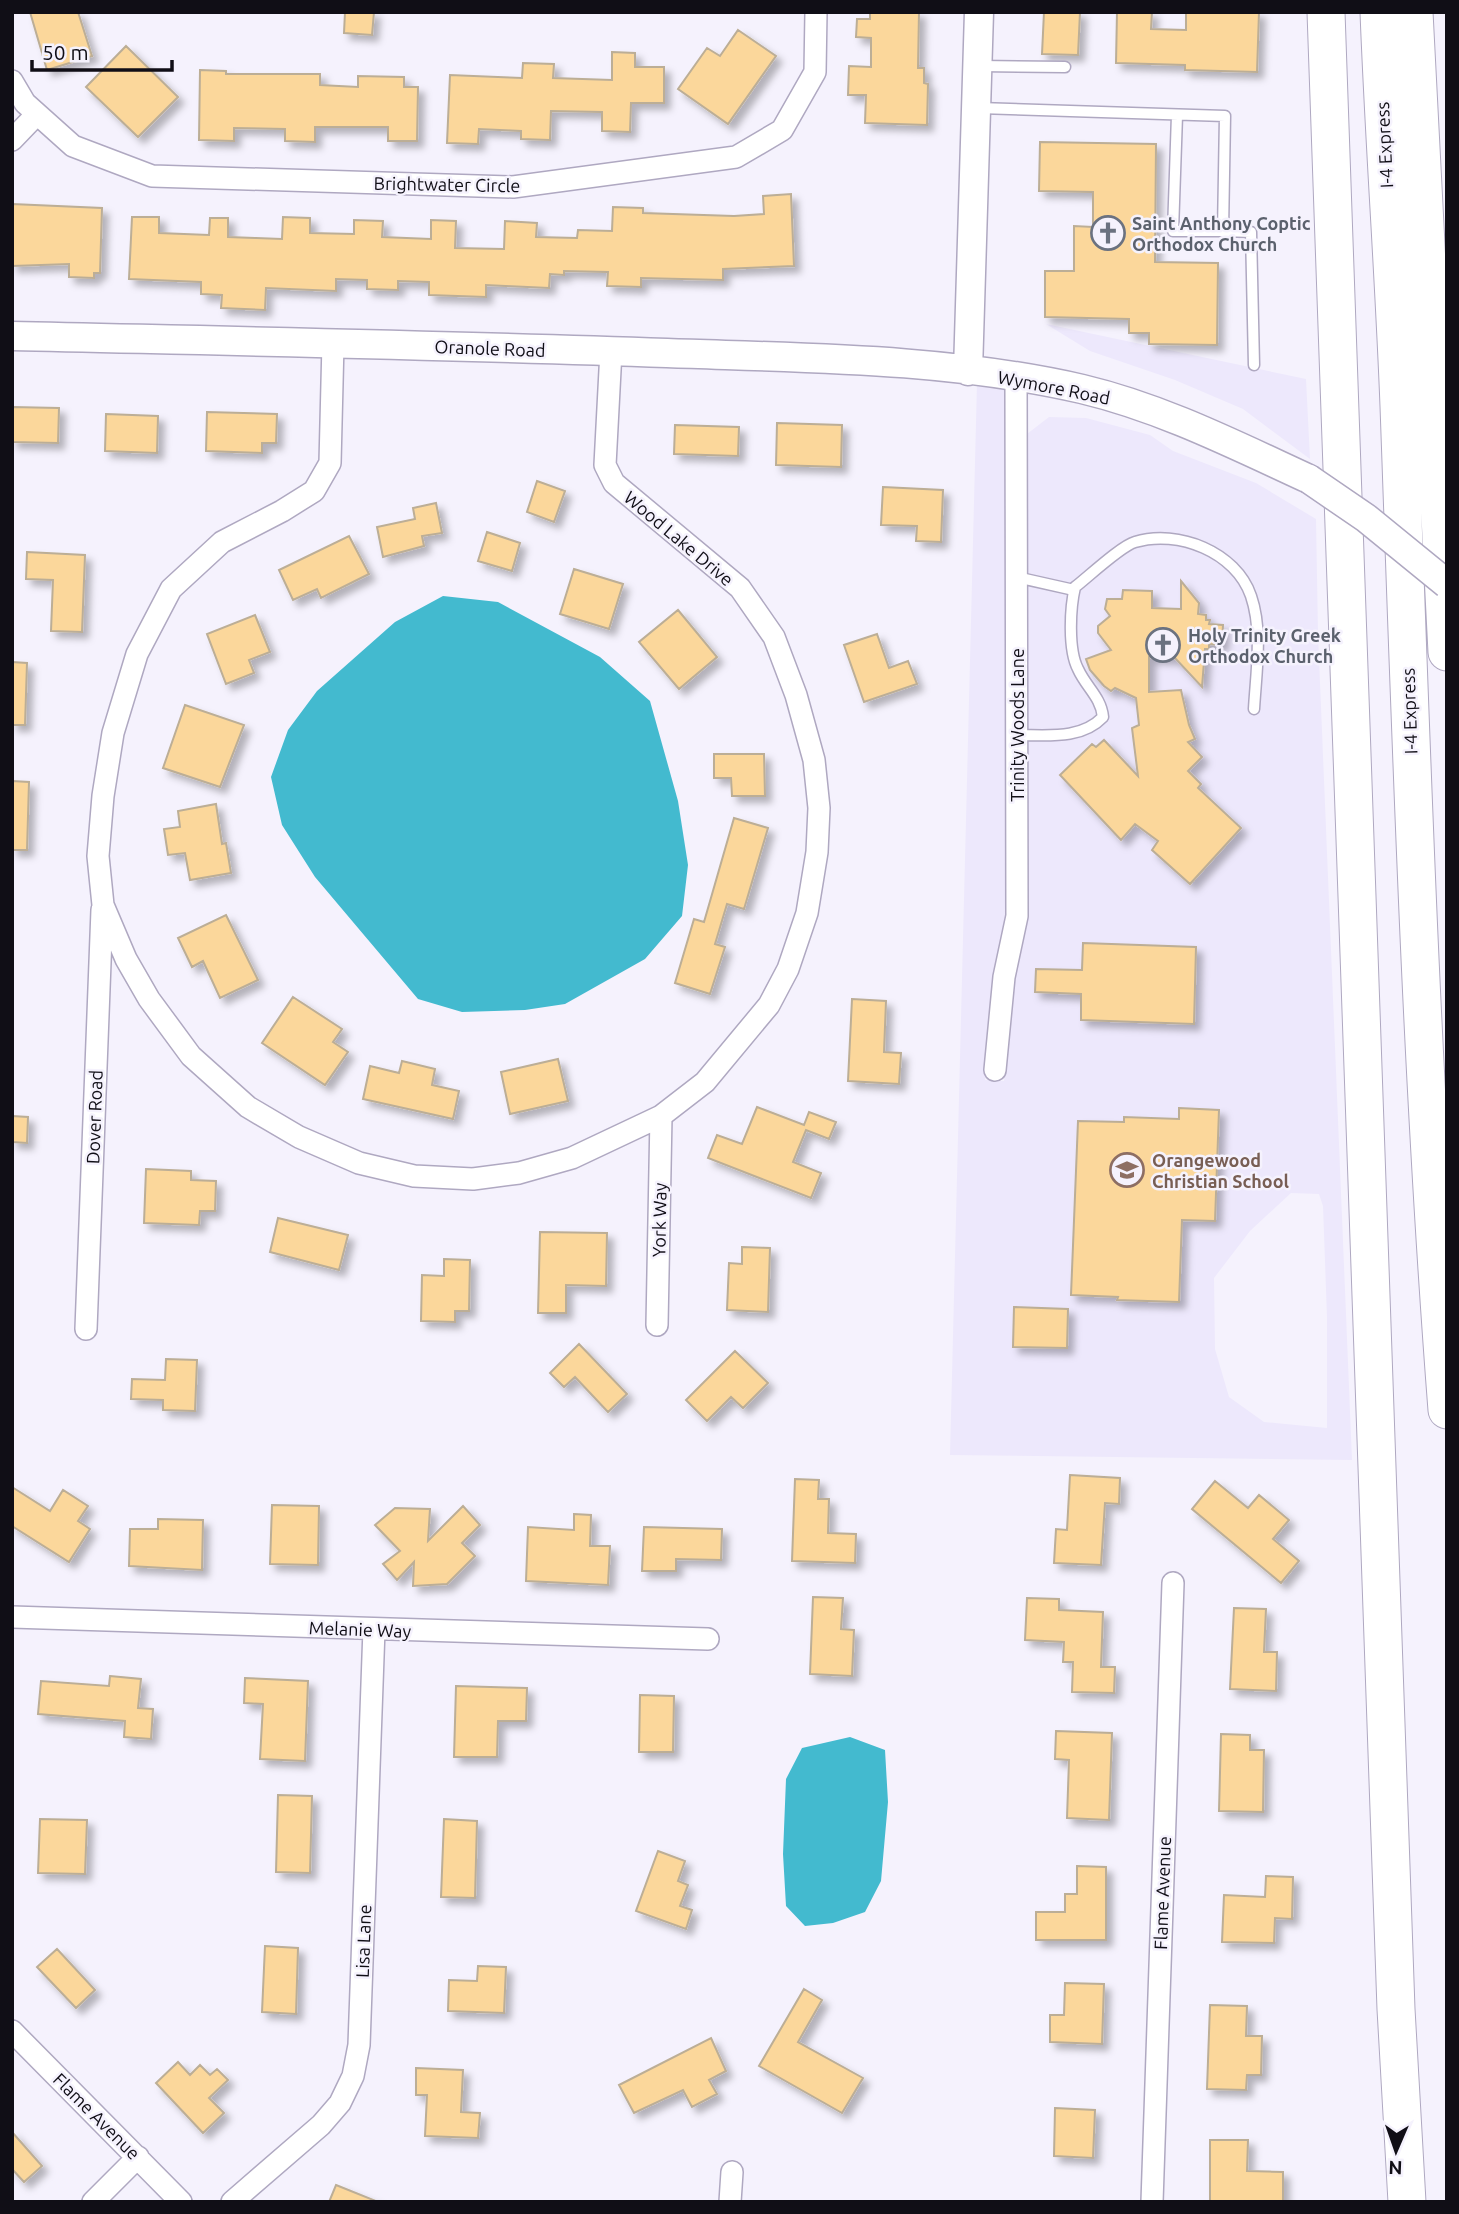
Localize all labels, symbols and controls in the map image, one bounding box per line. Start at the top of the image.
scale bar [32,28,172,72]
text: 50 m [42,40,89,64]
street label: I-4 Express [1372,101,1396,189]
street label: Brightwater Circle [373,173,521,195]
place label: Saint Anthony Coptic Orthodox Church [1132,213,1311,254]
church icon: Saint Anthony Coptic Orthodox Church [1089,214,1127,252]
street label: Oranole Road [434,336,546,360]
street label: Wymore Road [996,366,1112,408]
street label: Wood Lake Drive [621,487,737,589]
place label: Holy Trinity Greek Orthodox Church [1188,625,1341,666]
church icon: Holy Trinity Greek Orthodox Church [1144,626,1182,664]
street label: Trinity Woods Lane [1007,648,1027,802]
street label: I-4 Express [1397,667,1421,755]
street label: Dover Road [82,1070,106,1164]
place label: Orangewood Christian School [1152,1150,1290,1191]
school or university icon: Orangewood Christian School [1108,1151,1146,1189]
street label: York Way [648,1182,670,1257]
street label: Melanie Way [308,1617,412,1641]
street label: Flame Avenue [1150,1836,1174,1950]
street label: Lisa Lane [352,1904,374,1978]
street label: Flame Avenue [50,2069,144,2163]
north arrow [1361,2116,1431,2186]
text: N [1388,2157,1403,2179]

